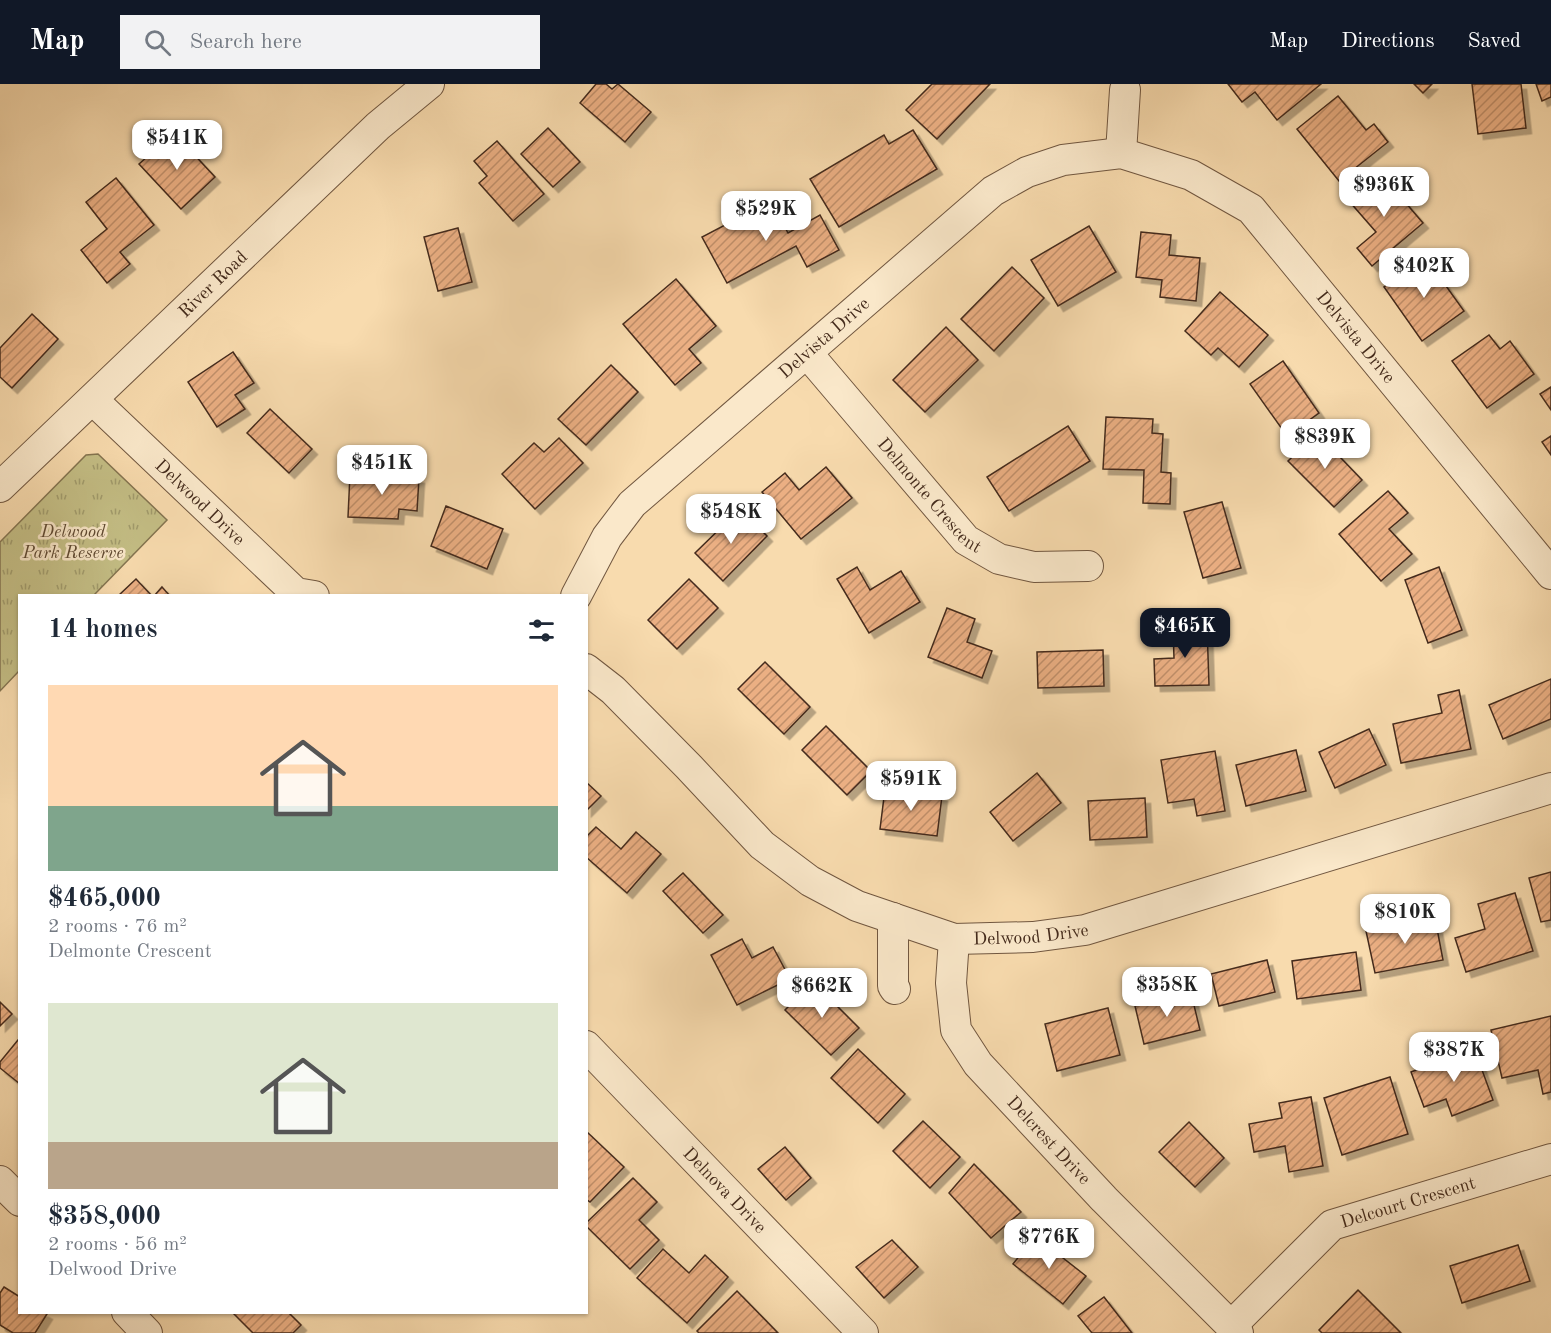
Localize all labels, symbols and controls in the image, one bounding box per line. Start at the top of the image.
search box [120,15,540,69]
icon: search [141,26,174,59]
text: Map [30,28,84,56]
text: Search here [189,31,302,53]
text: Map [1269,31,1308,52]
text: Directions [1341,31,1435,52]
text: Saved [1468,31,1521,52]
pin: $541K [135,120,219,171]
text: $541K [146,129,208,149]
pin: $936K [1342,167,1426,218]
text: $936K [1353,176,1415,196]
pin: $529K [724,191,808,242]
text: $529K [735,200,797,220]
street label: River Road [176,248,251,321]
pin: $402K [1382,248,1466,299]
text: $402K [1393,257,1455,277]
street label: Delvista Drive [1312,288,1398,387]
street label: Delvista Drive [776,295,873,382]
pin: $839K [1283,419,1367,470]
text: $839K [1294,428,1356,448]
street label: Delmonte Crescent [873,435,984,557]
pin: $451K [340,445,424,496]
text: $451K [351,454,413,474]
street label: Delwood Drive [151,456,248,549]
pin: $548K [689,494,773,545]
text: $548K [700,503,762,523]
park label: Delwood Park Reserve [21,523,124,562]
pin: $465K [1143,608,1227,659]
icon: filters [525,614,558,647]
text: 14 homes [48,617,157,643]
text: $465K [1154,617,1216,637]
icon: home [249,724,357,832]
pin: $591K [869,761,953,812]
text: $591K [880,770,942,790]
text: $465,000 [48,886,161,912]
pin: $810K [1363,894,1447,945]
text: $810K [1374,903,1436,923]
text: 2 rooms · 76 m² [48,917,187,937]
street label: Delwood Drive [973,922,1090,949]
text: Delmonte Crescent [48,942,212,962]
pin: $358K [1125,967,1209,1018]
pin: $662K [780,968,864,1019]
text: $358K [1136,976,1198,996]
text: $662K [791,977,853,997]
pin: $387K [1412,1032,1496,1083]
text: $387K [1423,1041,1485,1061]
icon: home [249,1042,357,1150]
street label: Delcrest Drive [1003,1093,1094,1188]
street label: Delnova Drive [679,1144,769,1237]
street label: Delcourt Crescent [1338,1174,1478,1232]
text: $358,000 [48,1204,161,1230]
pin: $776K [1007,1219,1091,1270]
text: $776K [1018,1228,1080,1248]
text: 2 rooms · 56 m² [48,1235,187,1255]
text: Delwood Drive [48,1260,177,1280]

